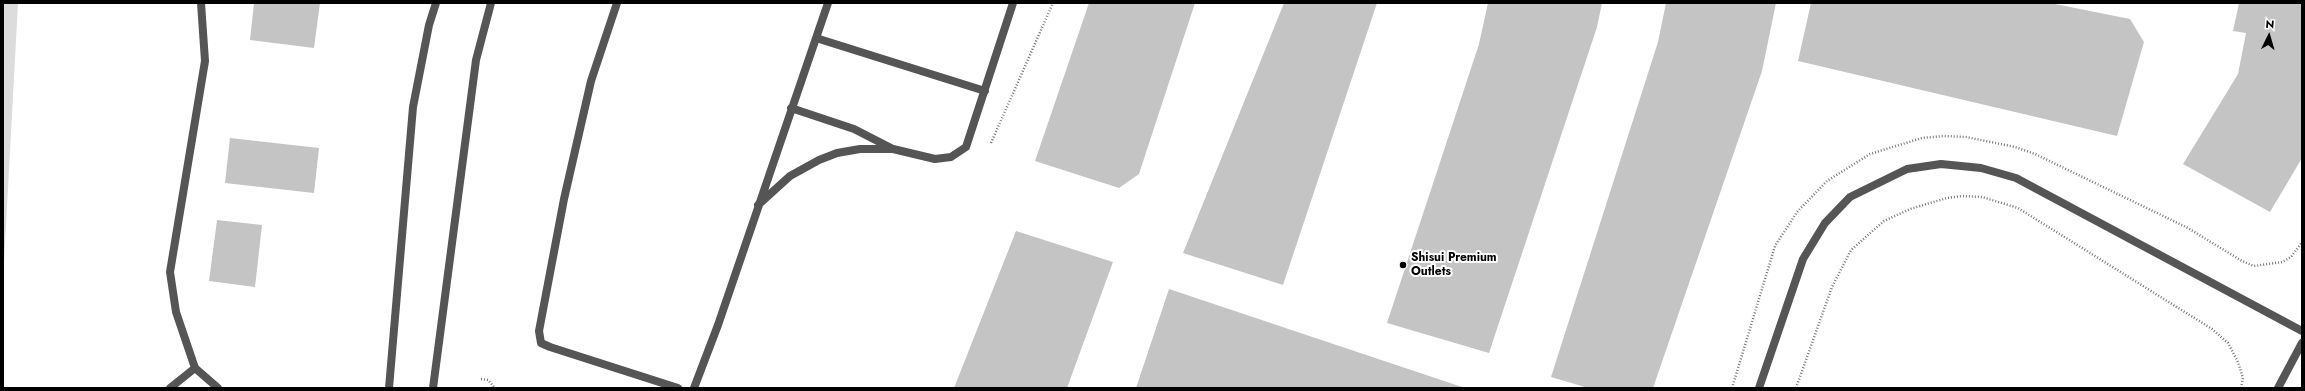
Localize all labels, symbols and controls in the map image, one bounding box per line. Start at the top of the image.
north arrow [2249,16,2289,56]
text: N [2265,16,2275,32]
place label: Shisui Premium Outlets [1411,251,1497,279]
marker: Shisui Premium Outlets [1398,260,1408,270]

